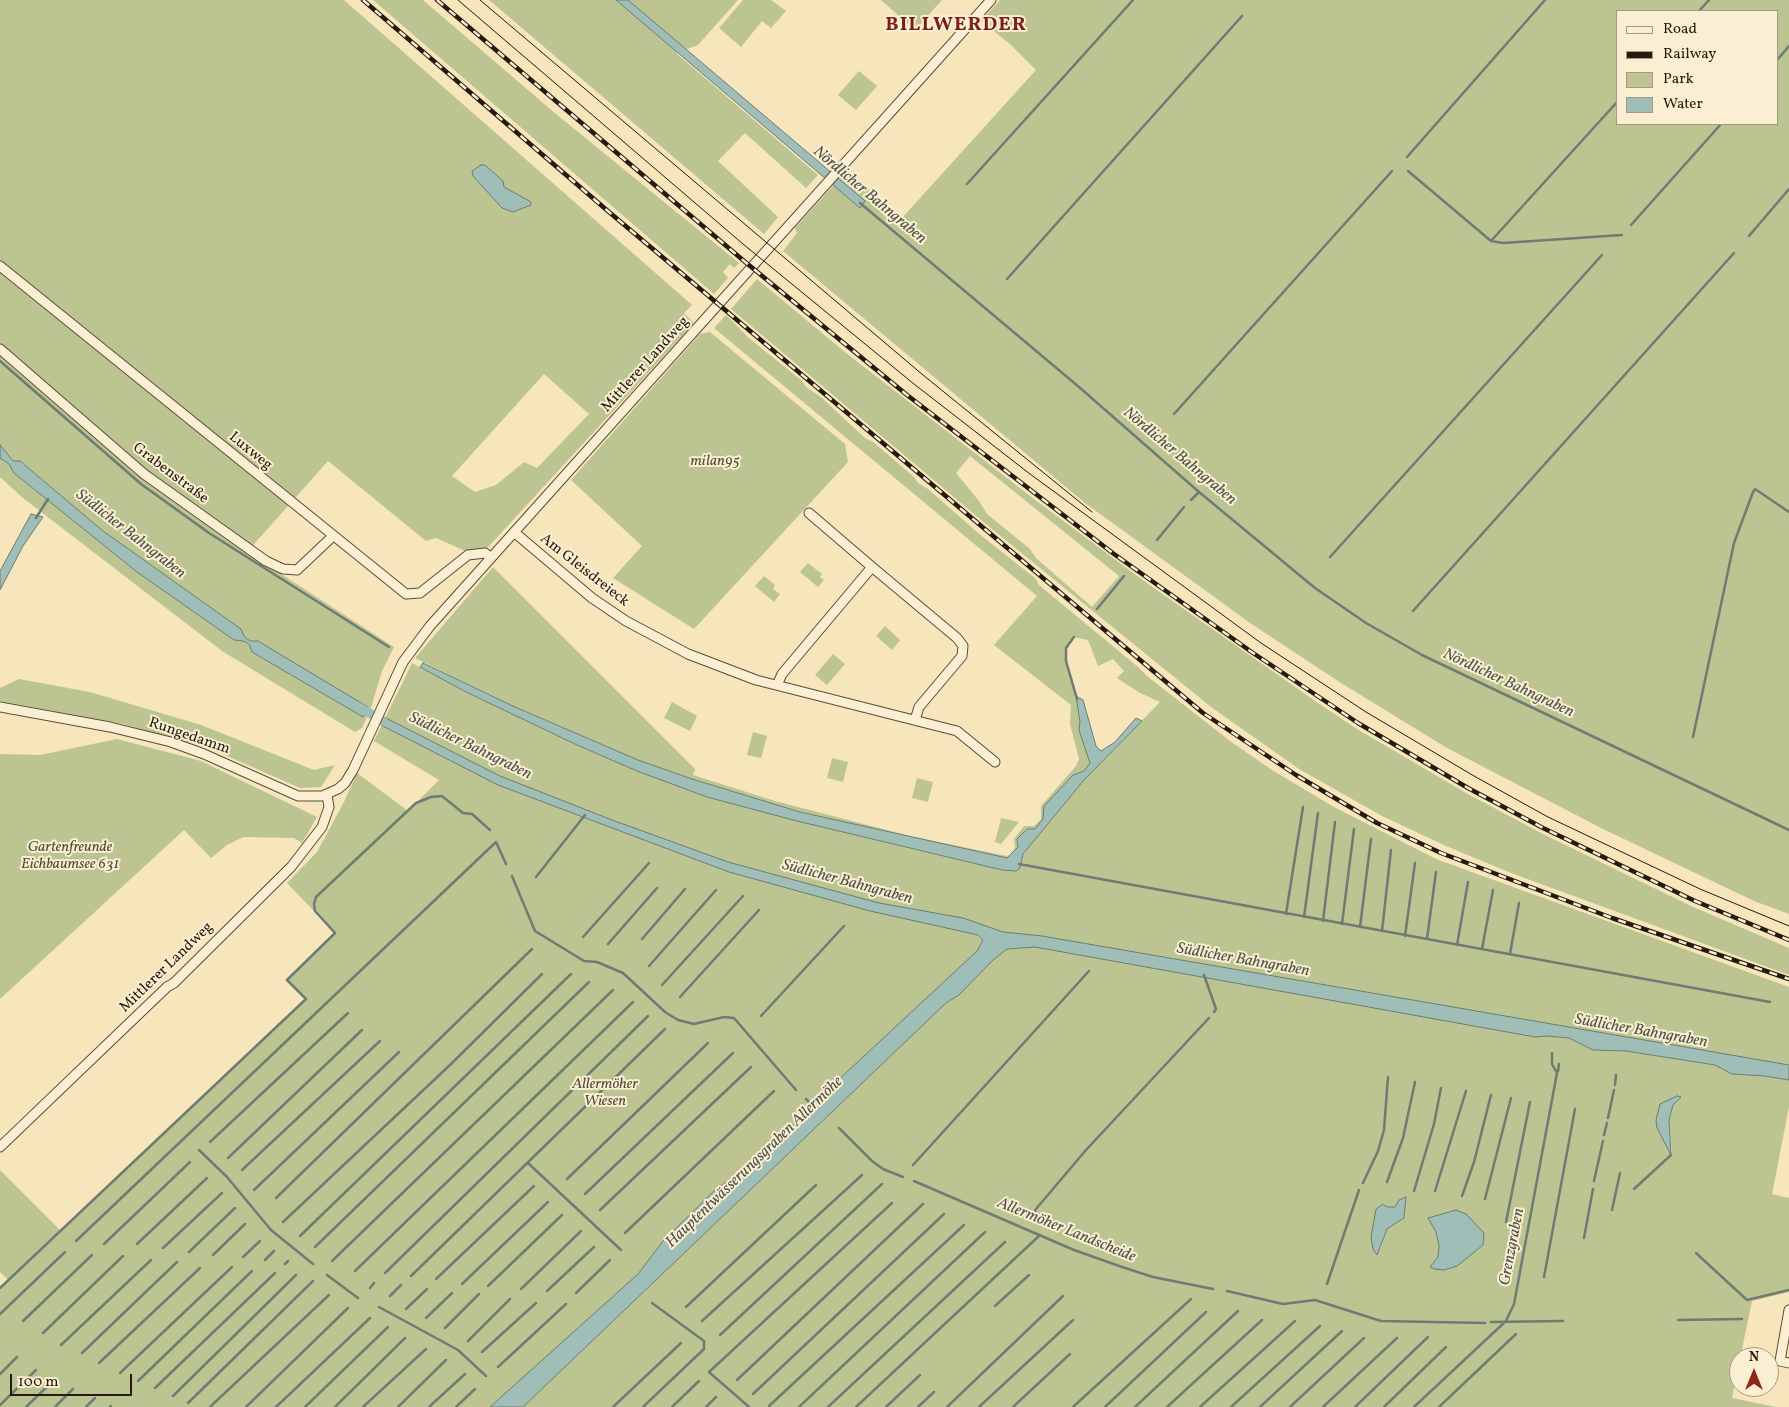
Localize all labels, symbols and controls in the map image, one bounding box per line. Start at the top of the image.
legend [1616,10,1779,125]
district label: BILLWERDER [884,14,1028,38]
text: Road [1663,19,1697,40]
text: Railway [1663,44,1716,65]
text: Park [1663,69,1694,90]
text: Water [1663,94,1703,115]
water label: Nördlicher Bahngraben [808,143,930,249]
street label: Mittlerer Landweg [598,313,694,417]
water label: Nördlicher Bahngraben [1118,404,1240,510]
street label: Luxweg [225,429,275,475]
street label: Grabenstraße [128,440,212,508]
park label: milan95 [690,453,740,471]
water label: Südlicher Bahngraben [71,486,189,584]
street label: Am Gleisdreieck [536,531,632,611]
water label: Nördlicher Bahngraben [1440,645,1576,723]
water label: Südlicher Bahngraben [405,709,535,785]
street label: Rungedamm [146,715,232,759]
park label: Gartenfreunde Eichbaumsee 631 [21,839,119,874]
water label: Südlicher Bahngraben [780,856,914,910]
street label: Mittlerer Landweg [117,919,217,1017]
water label: Südlicher Bahngraben [1175,940,1311,982]
water label: Südlicher Bahngraben [1573,1011,1709,1053]
water label: Hauptentwässerungsgraben Allermöhe [662,1073,848,1253]
park label: Allermöher Wiesen [572,1076,638,1111]
water label: Allermöher Landscheide [994,1194,1138,1268]
water label: Grenzgraben [1496,1207,1530,1287]
north arrow [1729,1347,1779,1397]
text: N [1749,1348,1759,1367]
scale bar [12,1364,135,1396]
text: 100 m [18,1372,58,1393]

